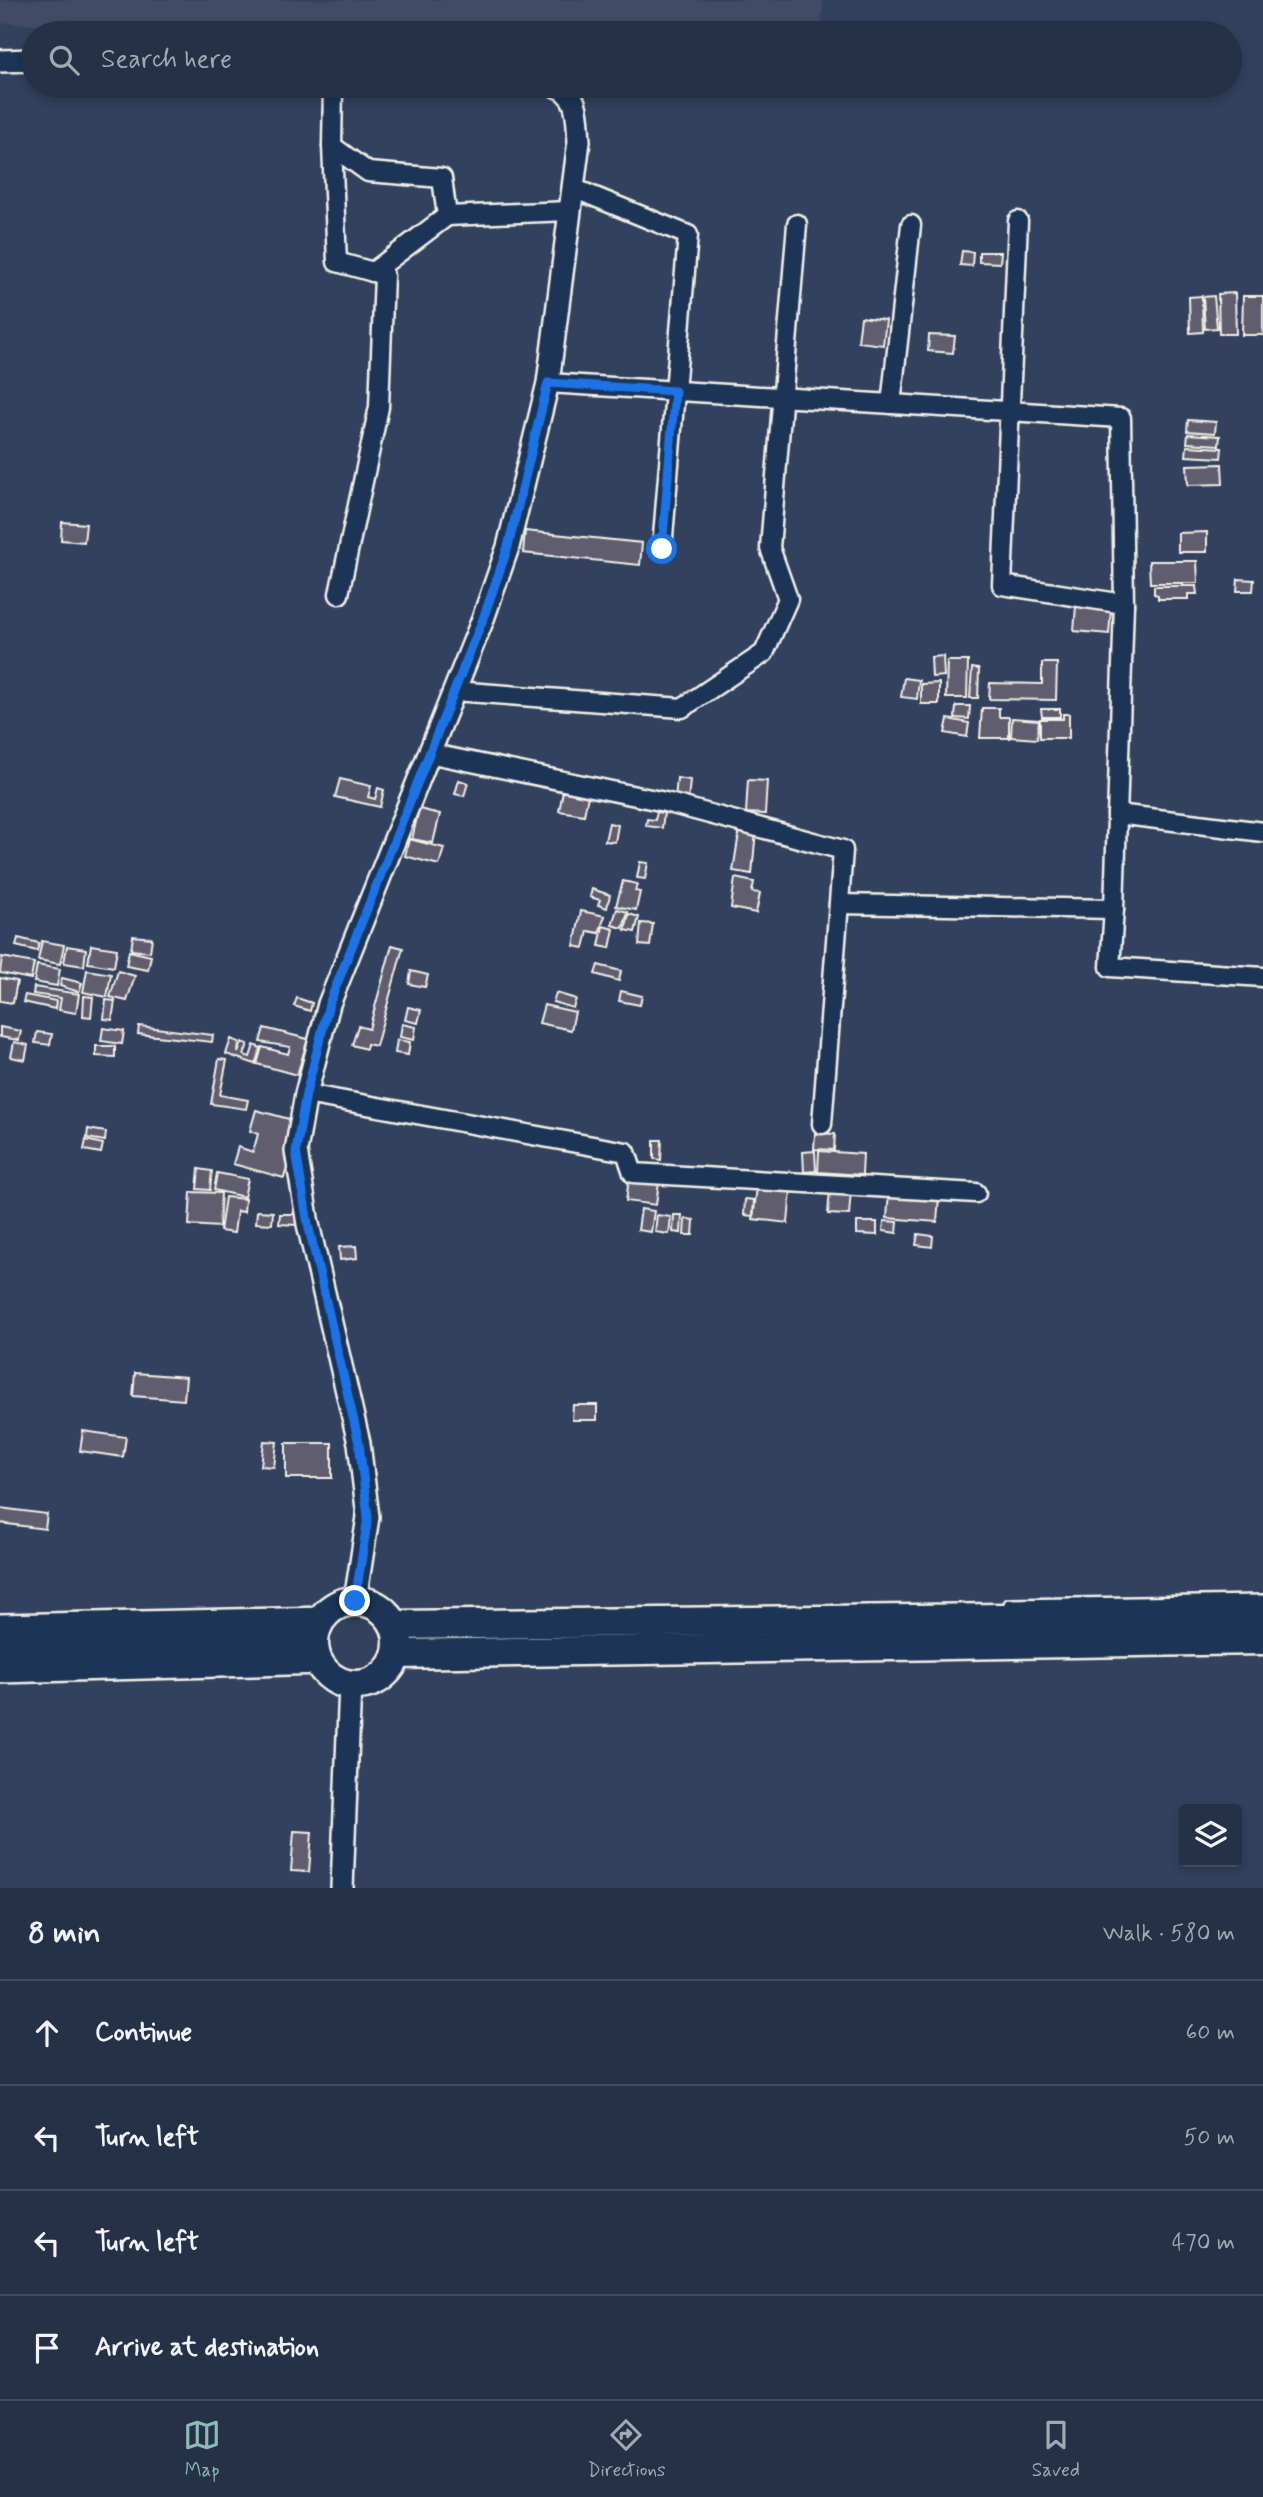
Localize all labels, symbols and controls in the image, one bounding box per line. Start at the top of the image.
search box [21,21,1242,98]
icon: search [45,41,83,79]
text: Search here [101,43,232,77]
route start [646,533,677,564]
route end [339,1585,370,1616]
map controls [1179,1804,1242,1867]
button: layers [1179,1804,1242,1867]
text: 8 min [28,1914,101,1953]
text: Walk · 580 m [1103,1919,1235,1949]
icon: ahead [28,2014,66,2052]
text: Continue [95,2016,192,2050]
text: 60 m [1186,2018,1235,2048]
icon: left [28,2119,66,2157]
text: Turn left [95,2121,199,2155]
text: 50 m [1184,2123,1235,2153]
icon: left [28,2224,66,2262]
text: Turn left [95,2226,199,2260]
text: 470 m [1172,2228,1235,2258]
icon: arrive [28,2329,66,2367]
text: Arrive at destination [95,2331,319,2365]
tab: Map [183,2416,221,2483]
tab: Directions [587,2416,666,2483]
tab: Saved [1032,2416,1080,2483]

